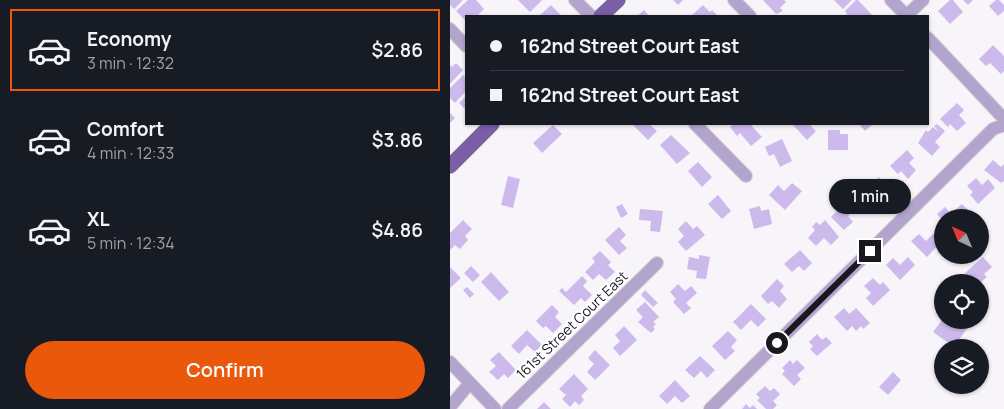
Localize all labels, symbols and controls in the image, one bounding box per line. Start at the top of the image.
text: Economy [87,26,171,52]
icon: car [27,28,72,73]
text: 162nd Street Court East [520,33,740,59]
text: $2.86 [371,37,423,63]
text: 3 min · 12:32 [87,52,174,74]
text: 162nd Street Court East [520,82,740,108]
text: Comfort [87,116,164,142]
icon: car [27,118,72,163]
text: $3.86 [372,127,423,153]
text: 4 min · 12:33 [87,142,174,164]
callout: 1 min [829,178,911,214]
text: 1 min [851,185,889,207]
text: XL [87,206,110,232]
icon: car [27,208,72,253]
north arrow [934,209,989,264]
map controls [934,209,989,394]
text: $4.86 [372,217,423,243]
text: 5 min · 12:34 [87,232,175,254]
route end [859,240,881,262]
street label: 161st Street Court East [512,266,632,383]
button: locate [934,274,989,329]
route start [766,332,788,354]
button: layers [934,339,989,394]
button: Confirm [25,341,425,399]

